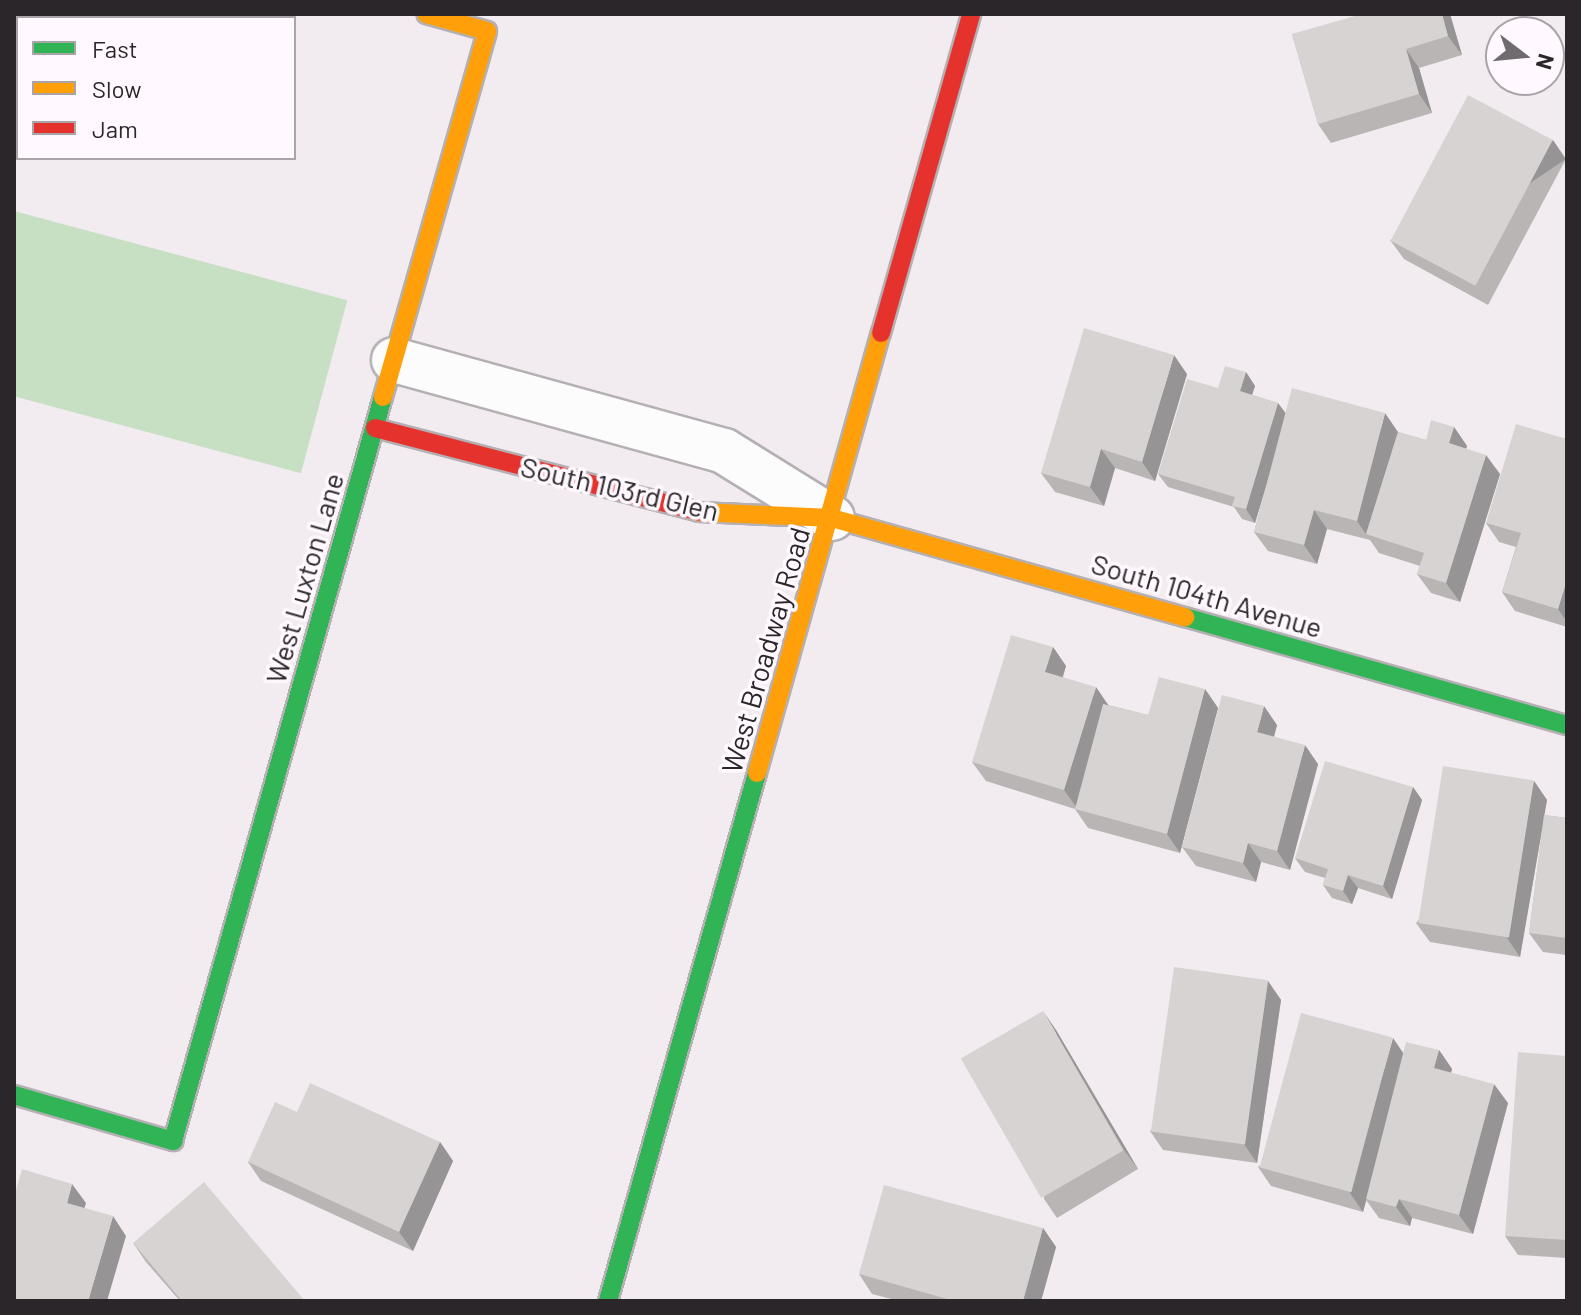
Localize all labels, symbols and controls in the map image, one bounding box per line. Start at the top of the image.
legend [16,16,296,160]
north arrow [1485,16,1565,96]
text: Fast [92,34,137,63]
text: N [1532,51,1561,73]
text: Slow [92,74,141,103]
text: Jam [92,114,138,143]
street label: South 103rd Glen [518,449,722,527]
street label: West Luxton Lane [258,469,350,687]
street label: West Broadway Road [714,523,816,777]
street label: South 104th Avenue [1088,546,1326,644]

